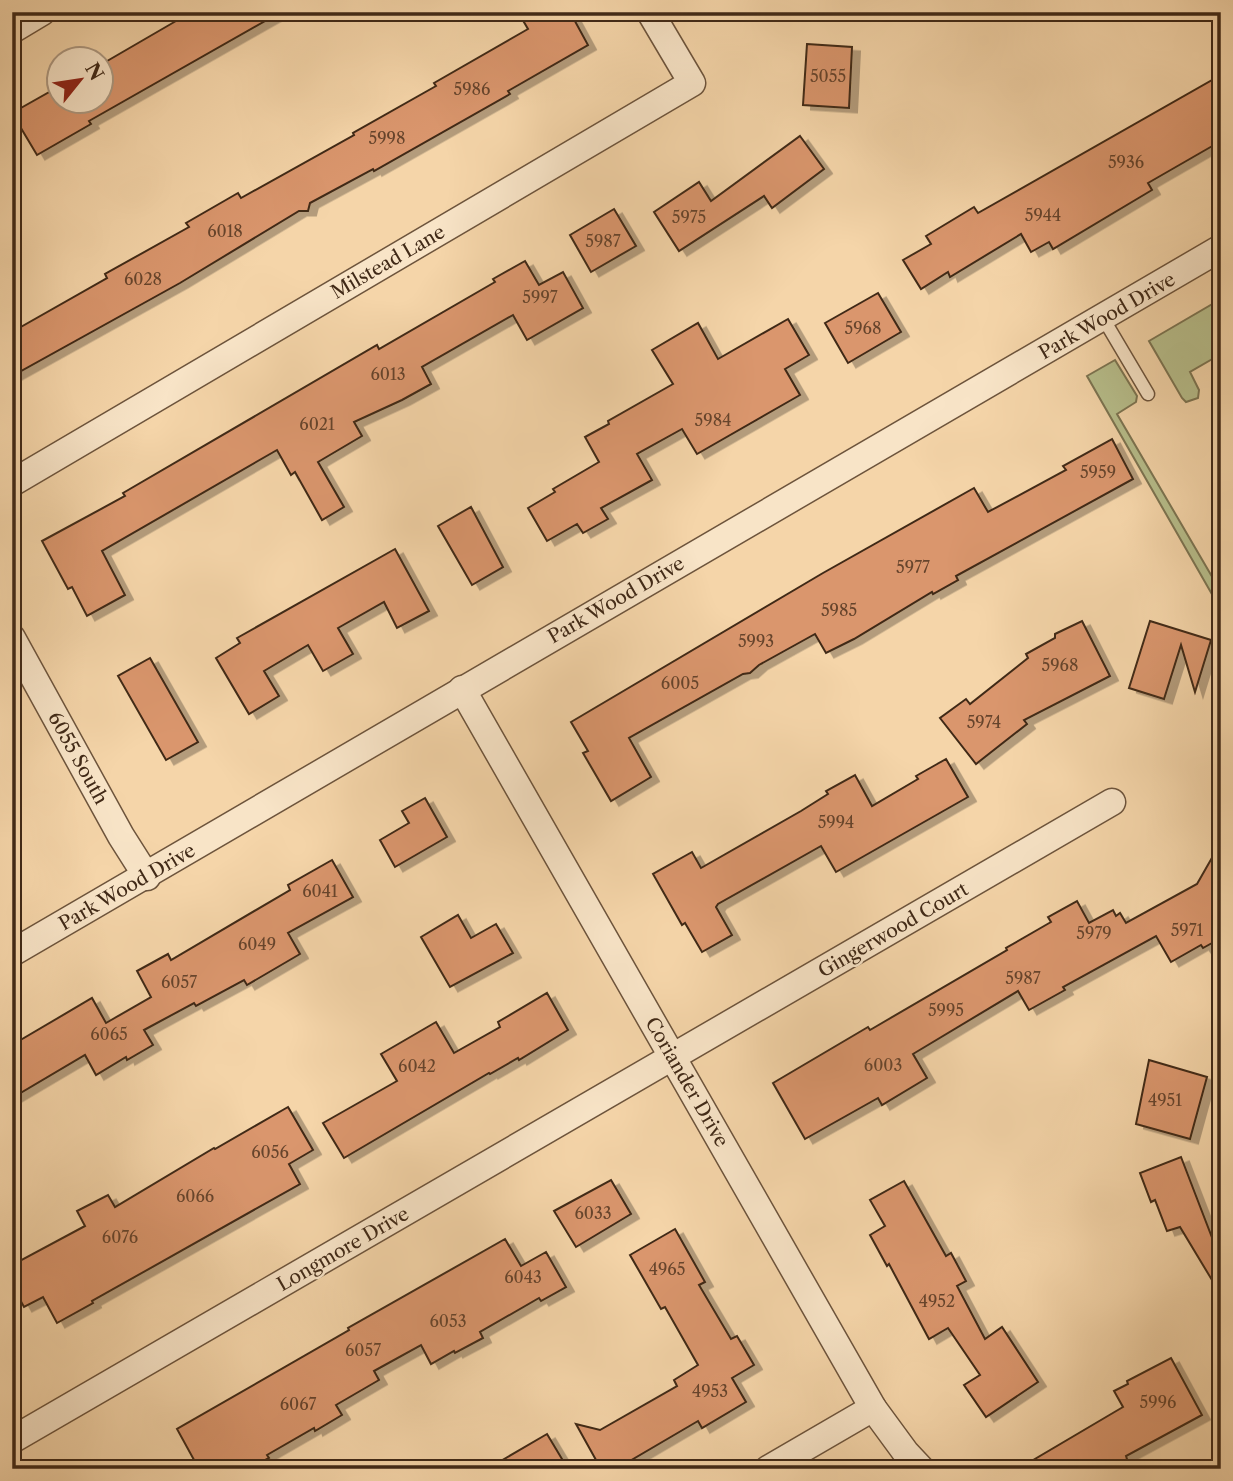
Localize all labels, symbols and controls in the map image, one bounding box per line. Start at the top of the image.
north arrow [46,46,116,116]
text: N [80,59,108,85]
house number: 5055 [810,66,846,86]
house number: 5986 [454,79,490,99]
house number: 5998 [369,128,405,148]
house number: 5936 [1108,152,1144,172]
house number: 5944 [1025,205,1061,225]
house number: 5975 [672,207,706,227]
street label: Milstead Lane [327,220,449,304]
house number: 6018 [207,221,243,241]
house number: 5987 [585,231,621,251]
street label: Park Wood Drive [1035,268,1179,364]
house number: 6028 [124,269,162,289]
house number: 5997 [522,287,558,307]
house number: 5968 [845,318,881,338]
house number: 6013 [370,364,406,384]
house number: 5984 [695,410,731,430]
house number: 6021 [299,414,335,434]
house number: 5959 [1080,462,1116,482]
street label: Park Wood Drive [544,552,688,648]
house number: 5977 [896,557,930,577]
house number: 5985 [821,600,857,620]
house number: 5993 [738,631,774,651]
house number: 5968 [1042,655,1078,675]
house number: 6005 [661,673,699,693]
street label: 6055 South [43,708,113,808]
house number: 5974 [967,712,1001,732]
house number: 5994 [818,812,854,832]
street label: Park Wood Drive [55,839,199,935]
street label: Gingerwood Court [814,878,972,982]
house number: 6041 [302,881,338,901]
house number: 5971 [1171,920,1204,940]
house number: 5979 [1076,923,1112,943]
house number: 6049 [238,934,276,954]
house number: 5987 [1005,968,1041,988]
house number: 6057 [161,972,197,992]
house number: 5995 [928,1000,964,1020]
street label: Coriander Drive [640,1013,734,1151]
house number: 6065 [90,1024,128,1044]
house number: 6003 [864,1055,902,1075]
house number: 6042 [398,1056,436,1076]
house number: 4951 [1148,1090,1182,1110]
house number: 6056 [251,1142,289,1162]
house number: 6066 [176,1186,214,1206]
street label: Longmore Drive [273,1202,413,1296]
house number: 6033 [574,1203,612,1223]
house number: 6076 [102,1227,138,1247]
house number: 4965 [649,1259,685,1279]
house number: 6043 [504,1267,542,1287]
house number: 4952 [919,1291,955,1311]
house number: 6053 [429,1311,467,1331]
house number: 6057 [345,1340,381,1360]
house number: 4953 [692,1381,728,1401]
house number: 5996 [1140,1392,1176,1412]
house number: 6067 [280,1394,316,1414]

